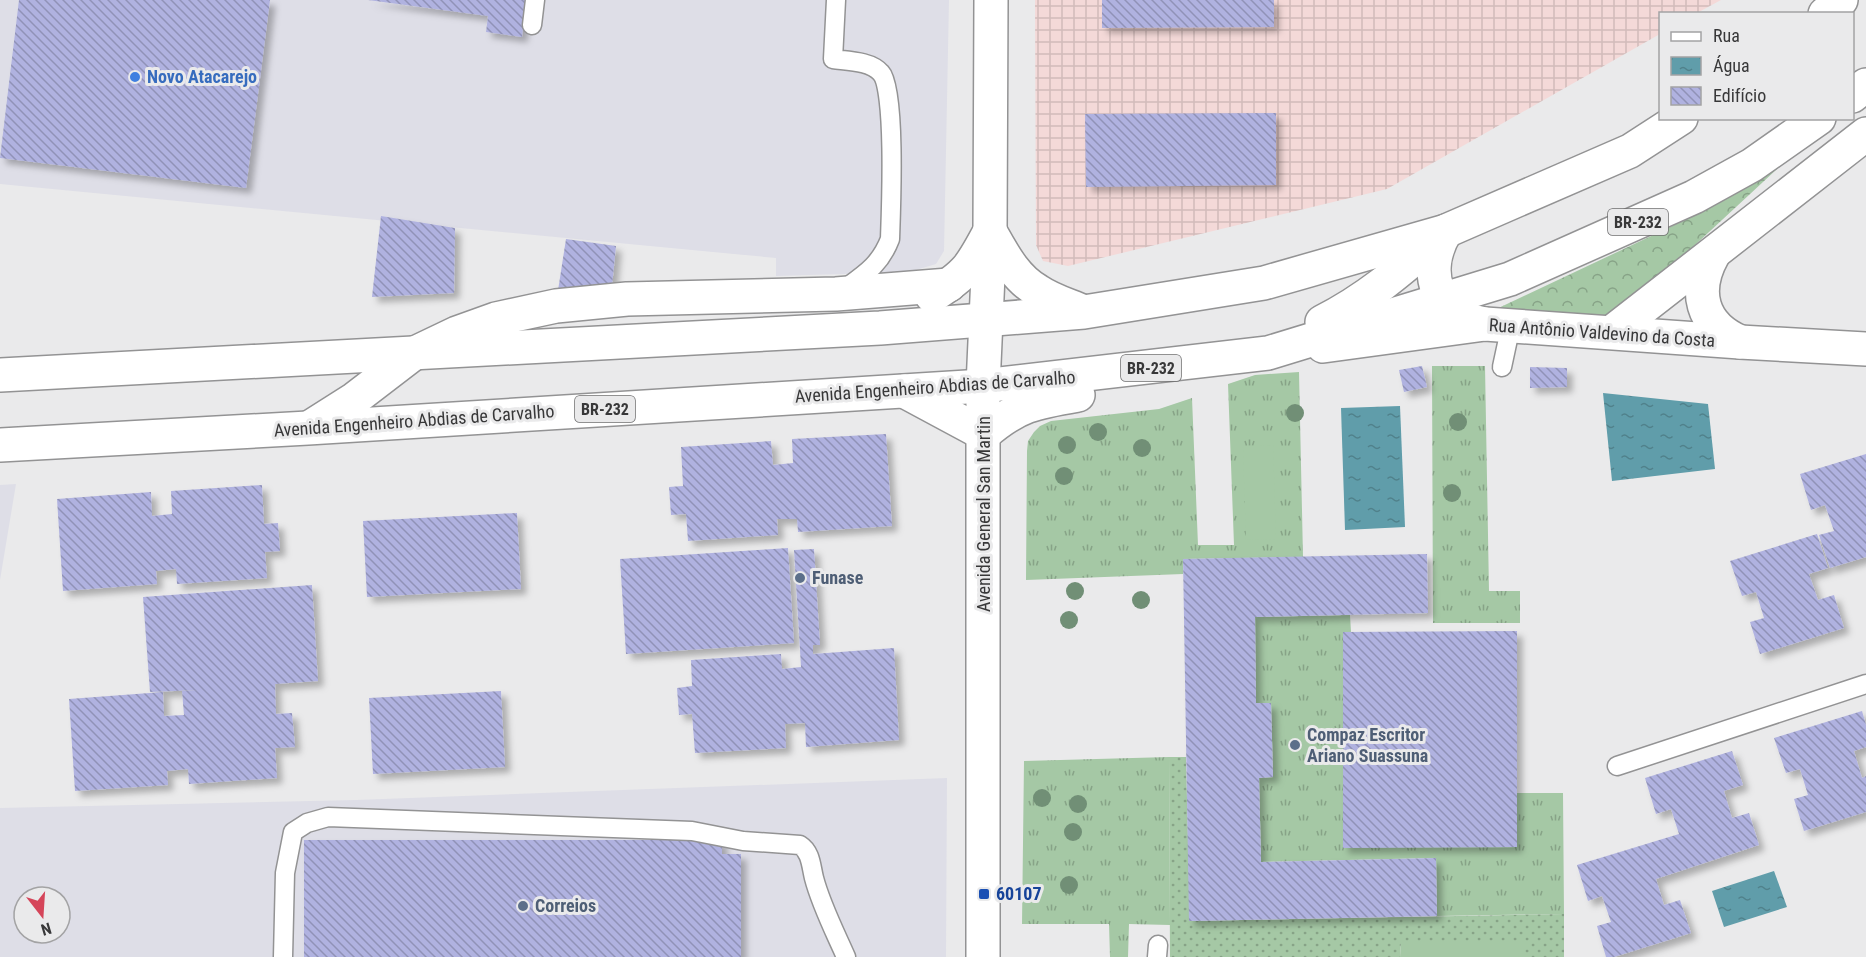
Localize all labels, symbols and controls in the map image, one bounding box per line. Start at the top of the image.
legend [1659,12,1854,120]
text: Rua [1713,25,1740,46]
text: Água [1713,55,1750,76]
place label: Novo Atacarejo [147,66,257,87]
marker: Novo Atacarejo [128,70,142,84]
text: Edifício [1713,85,1766,106]
road number: BR-232 [1608,209,1668,235]
street label: Rua Antônio Valdevino da Costa [1488,314,1716,351]
road number: BR-232 [1121,355,1181,381]
street label: Avenida Engenheiro Abdias de Carvalho [794,366,1076,407]
road number: BR-232 [575,396,635,422]
street label: Avenida Engenheiro Abdias de Carvalho [273,400,555,441]
street label: Avenida General San Martin [973,416,994,612]
place label: Funase [812,567,864,588]
marker: Funase [793,571,807,585]
place label: Compaz Escritor Ariano Suassuna [1307,724,1428,766]
marker: Compaz Escritor Ariano Suassuna [1288,738,1302,752]
place label: 60107 [996,883,1041,904]
north arrow [12,885,72,945]
marker: 60107 [977,887,991,901]
place label: Correios [535,895,596,916]
marker: Correios [516,899,530,913]
text: N [39,918,54,939]

